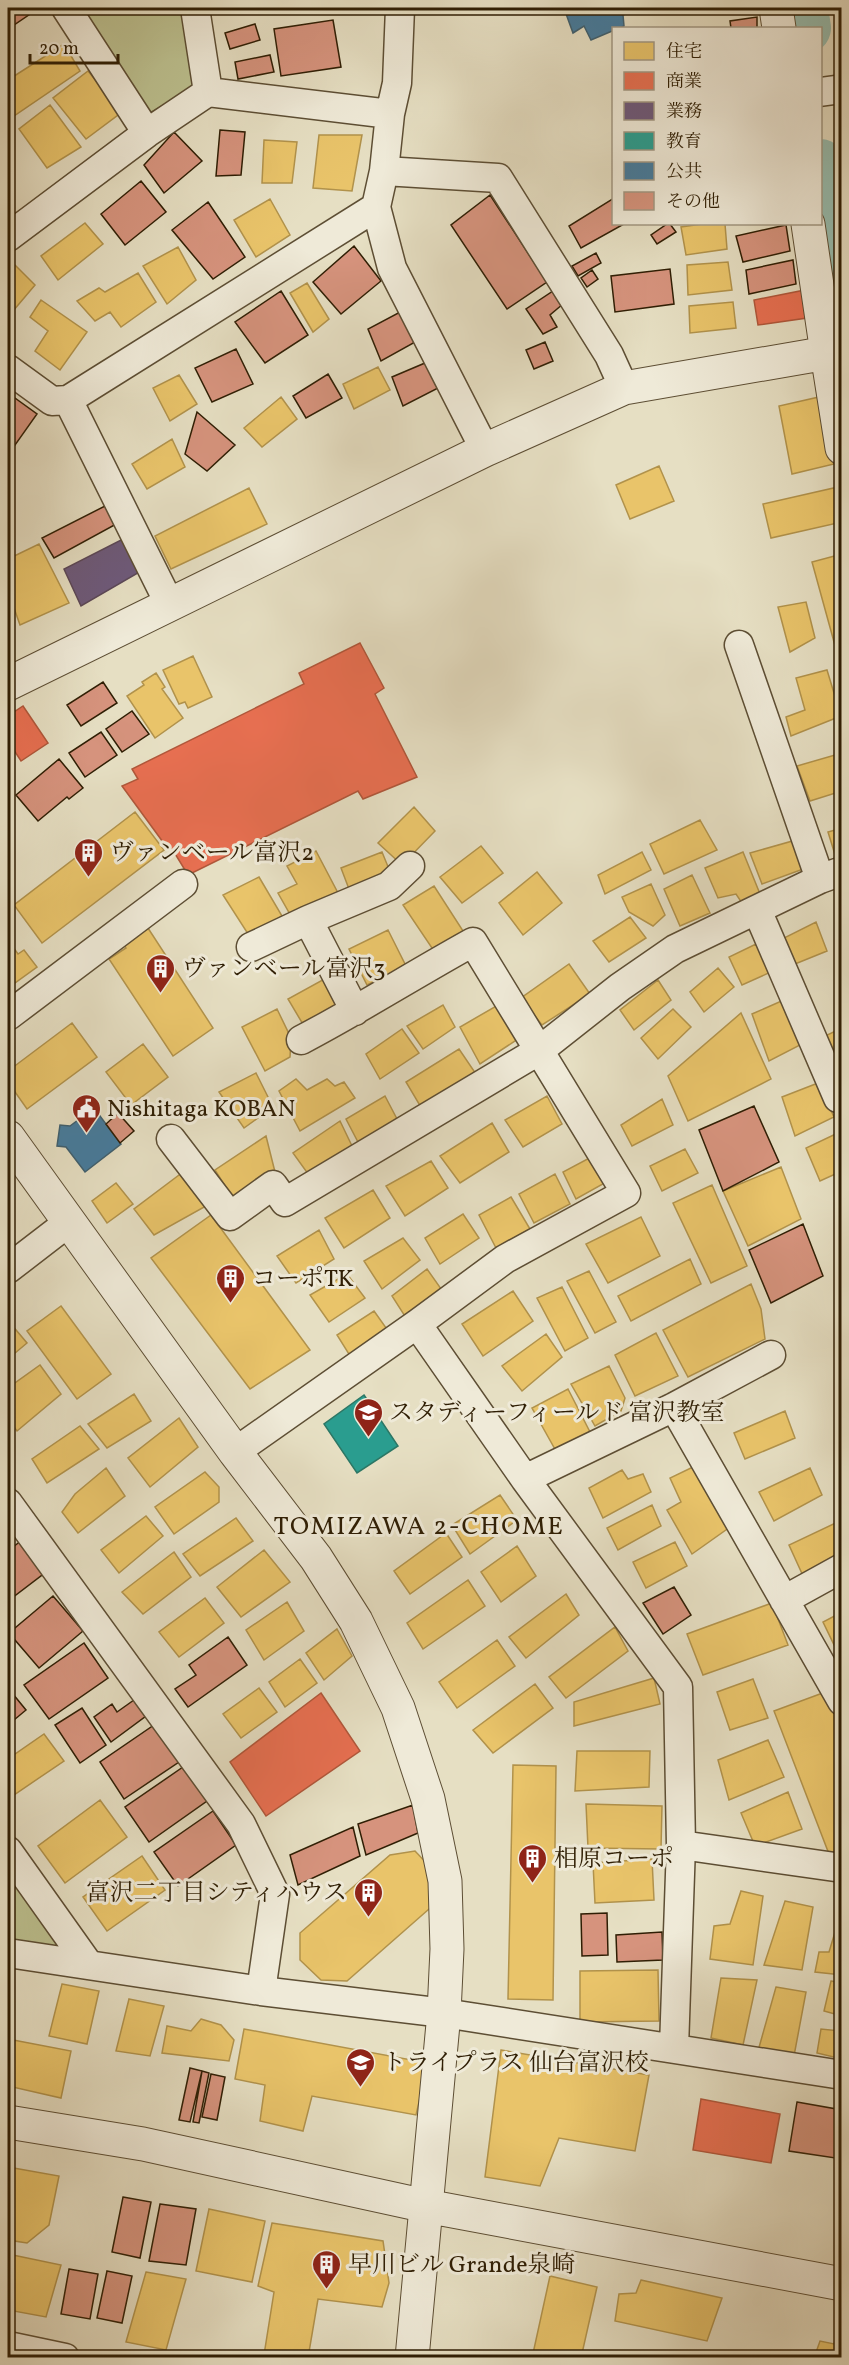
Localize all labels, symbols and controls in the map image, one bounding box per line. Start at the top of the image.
scale bar [30,27,118,65]
legend [612,27,822,225]
text: 20 m [39,37,79,62]
text: 住宅 [666,40,702,65]
text: 商業 [666,70,702,95]
text: 業務 [666,100,702,125]
text: 教育 [666,130,702,155]
text: 公共 [666,160,702,185]
text: その他 [666,190,720,215]
building icon: ヴァンベール富沢2 [73,836,105,878]
place label: ヴァンベール富沢2 [110,837,314,871]
building icon: ヴァンベール富沢3 [145,952,177,994]
place label: ヴァンベール富沢3 [182,953,386,987]
public building icon: Nishitaga KOBAN [70,1092,102,1134]
place label: Nishitaga KOBAN [107,1093,295,1127]
building icon: コーポTK [215,1262,247,1304]
place label: コーポTK [252,1263,354,1297]
school or university icon: スタディーフィールド 富沢教室 [352,1396,384,1438]
place label: スタディーフィールド 富沢教室 [389,1397,724,1431]
district label: TOMIZAWA 2-CHOME [274,1509,565,1545]
building icon: 相原コーポ [517,1842,549,1884]
place label: 相原コーポ [554,1843,674,1877]
building icon: 富沢二丁目シティハウス [352,1876,384,1918]
place label: 富沢二丁目シティハウス [86,1877,347,1911]
school or university icon: トライプラス 仙台富沢校 [345,2046,377,2088]
place label: トライプラス 仙台富沢校 [382,2047,649,2081]
building icon: 早川ビル Grande泉崎 [311,2248,343,2290]
place label: 早川ビル Grande泉崎 [348,2249,576,2283]

